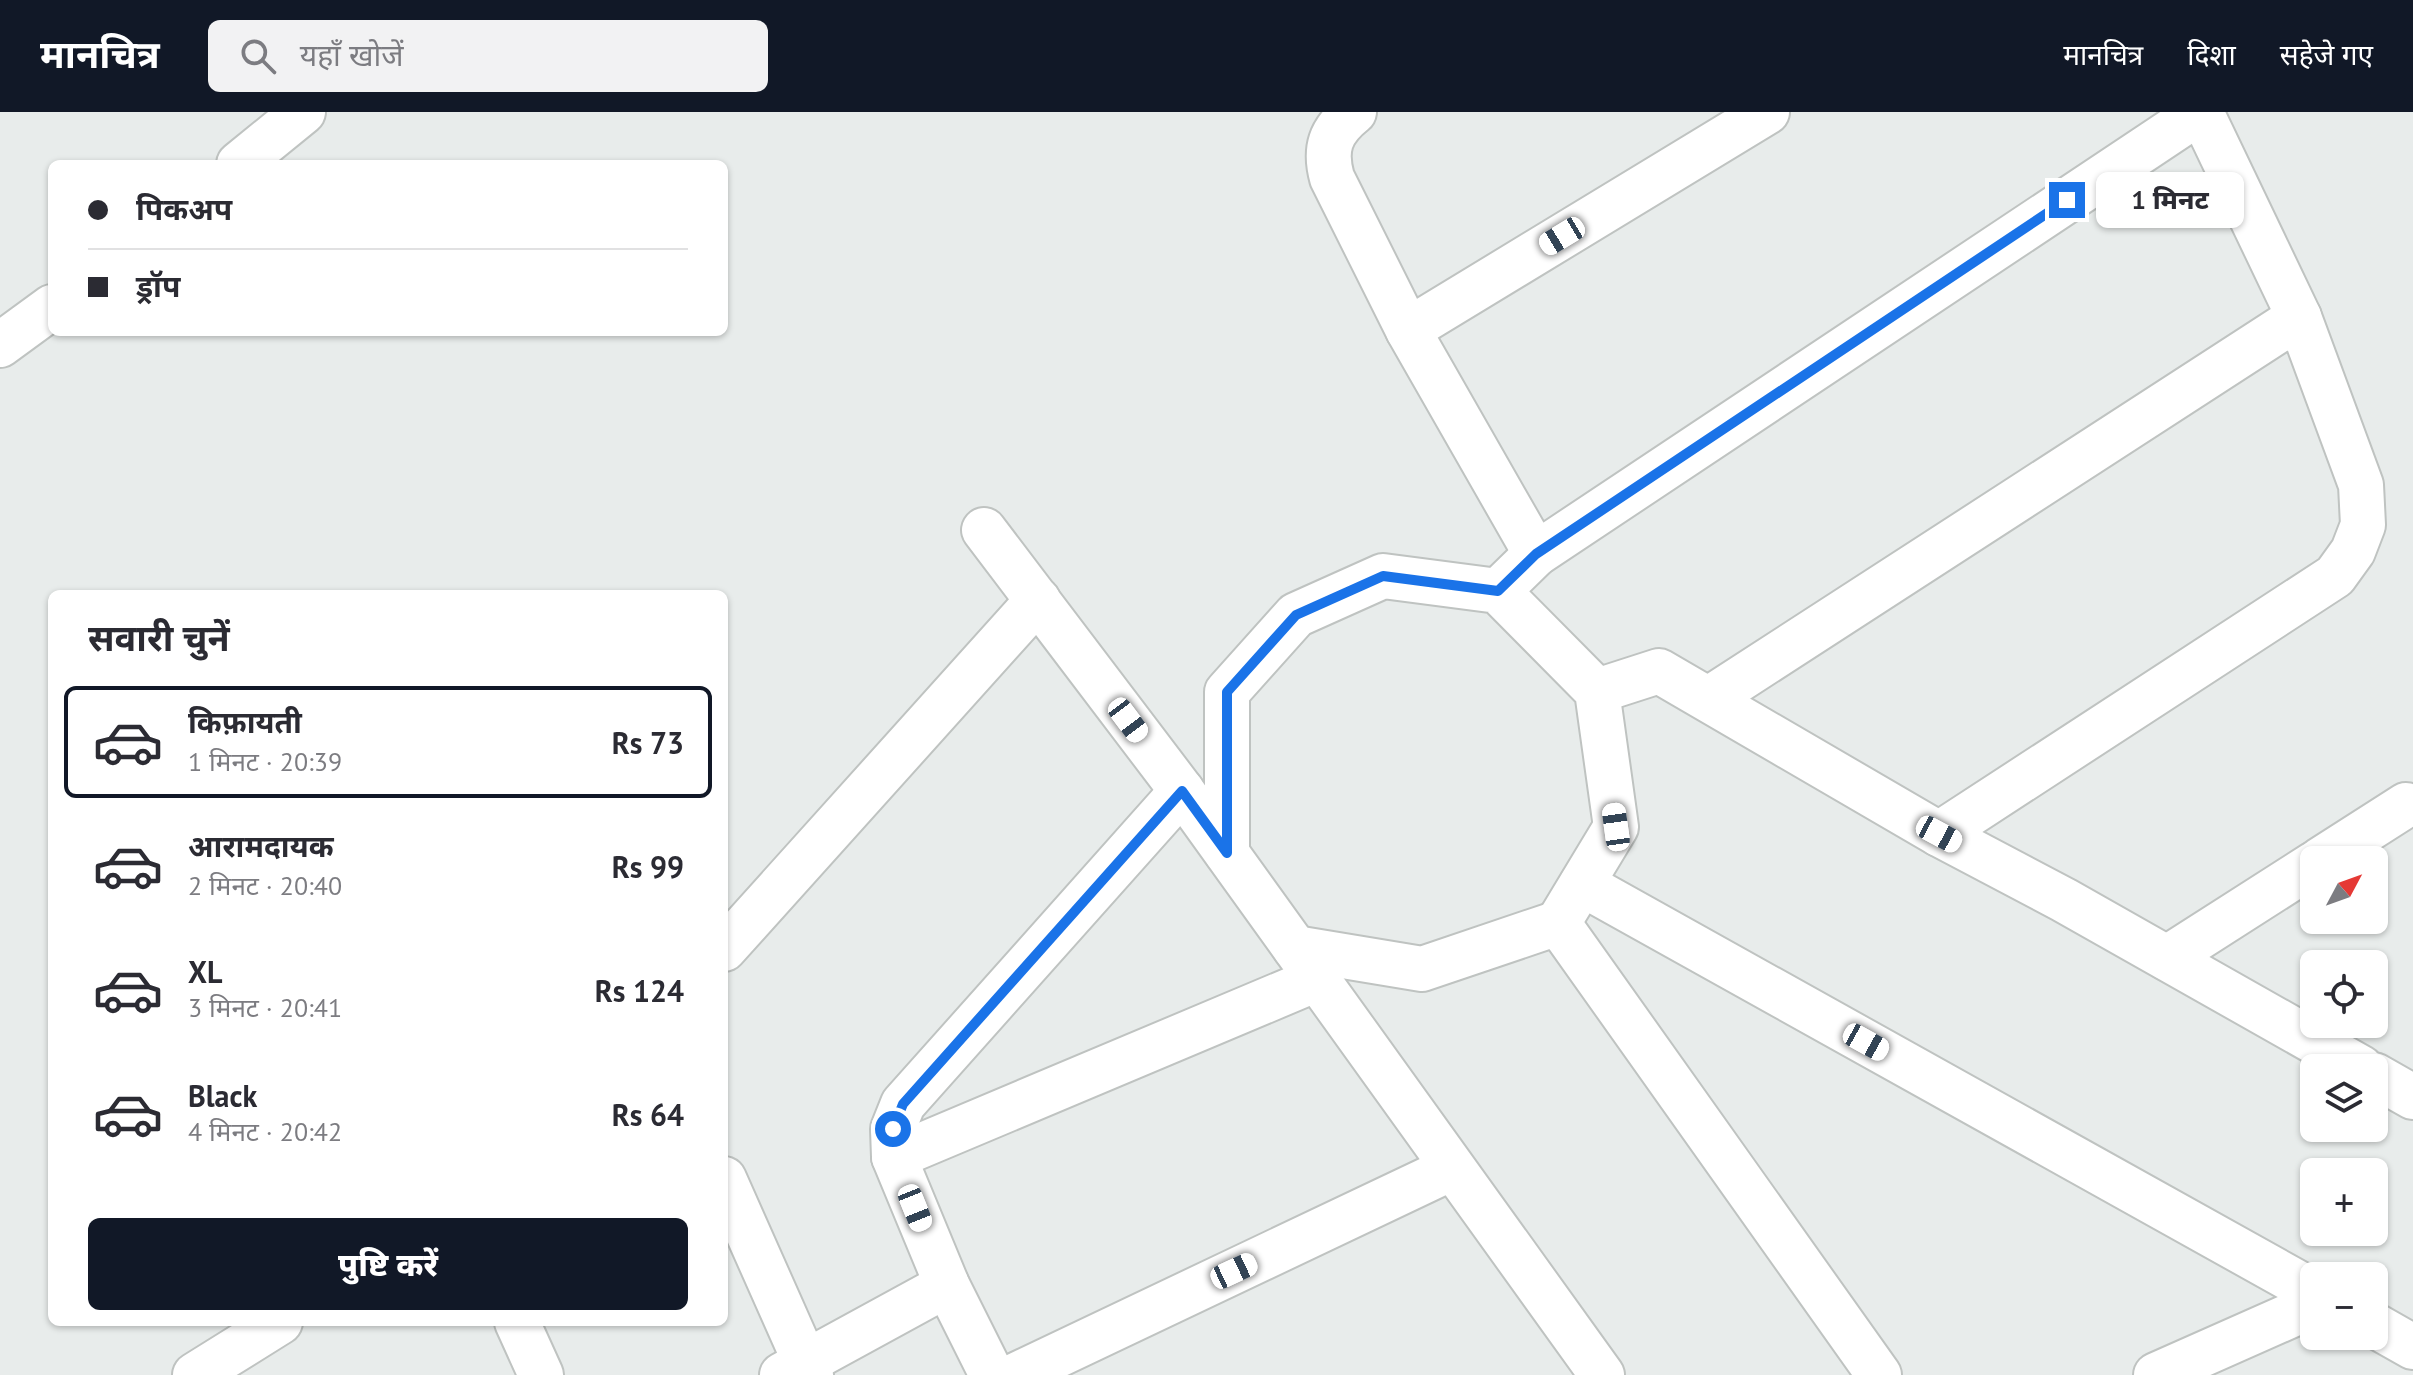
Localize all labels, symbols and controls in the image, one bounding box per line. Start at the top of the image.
search box [208,20,768,92]
text: मानचित्र [40,29,160,78]
icon: search [236,34,280,78]
text: यहाँ खोजें [300,35,403,74]
text: मानचित्र [2063,36,2143,73]
text: दिशा [2187,36,2236,73]
text: सहेजे गए [2280,36,2373,73]
callout: 1 मिनट [2095,172,2243,228]
route end [2049,182,2085,218]
text: 1 मिनट [2131,183,2209,216]
text: पिकअप [136,189,232,228]
car [1535,213,1589,259]
text: ड्रॉप [136,266,180,305]
text: सवारी चुनें [88,614,230,661]
car [1104,694,1152,746]
text: किफ़ायती [188,702,302,741]
icon: car [92,706,164,778]
text: Rs 73 [612,723,684,762]
text: 1 मिनट · 20:39 [188,745,342,778]
car [1601,802,1631,852]
car [1912,812,1966,856]
text: आरामदायक [188,826,334,865]
icon: car [92,830,164,902]
north arrow [2300,846,2388,934]
map controls [2300,846,2388,1350]
text: Rs 99 [612,847,684,886]
text: 2 मिनट · 20:40 [188,869,342,902]
button: locate [2300,950,2388,1038]
text: XL [188,952,222,991]
icon: car [92,954,164,1026]
text: Rs 124 [595,971,684,1010]
text: 3 मिनट · 20:41 [188,991,342,1024]
car [1839,1020,1893,1064]
button: layers [2300,1054,2388,1142]
text: Black [188,1076,257,1115]
icon: car [92,1078,164,1150]
text: Rs 64 [612,1095,684,1134]
route start [875,1111,911,1147]
text: 4 मिनट · 20:42 [188,1115,342,1148]
button: + [2300,1158,2388,1246]
car [895,1181,935,1235]
button: पुष्टि करें [88,1218,688,1310]
car [1207,1250,1261,1292]
button: − [2300,1262,2388,1350]

